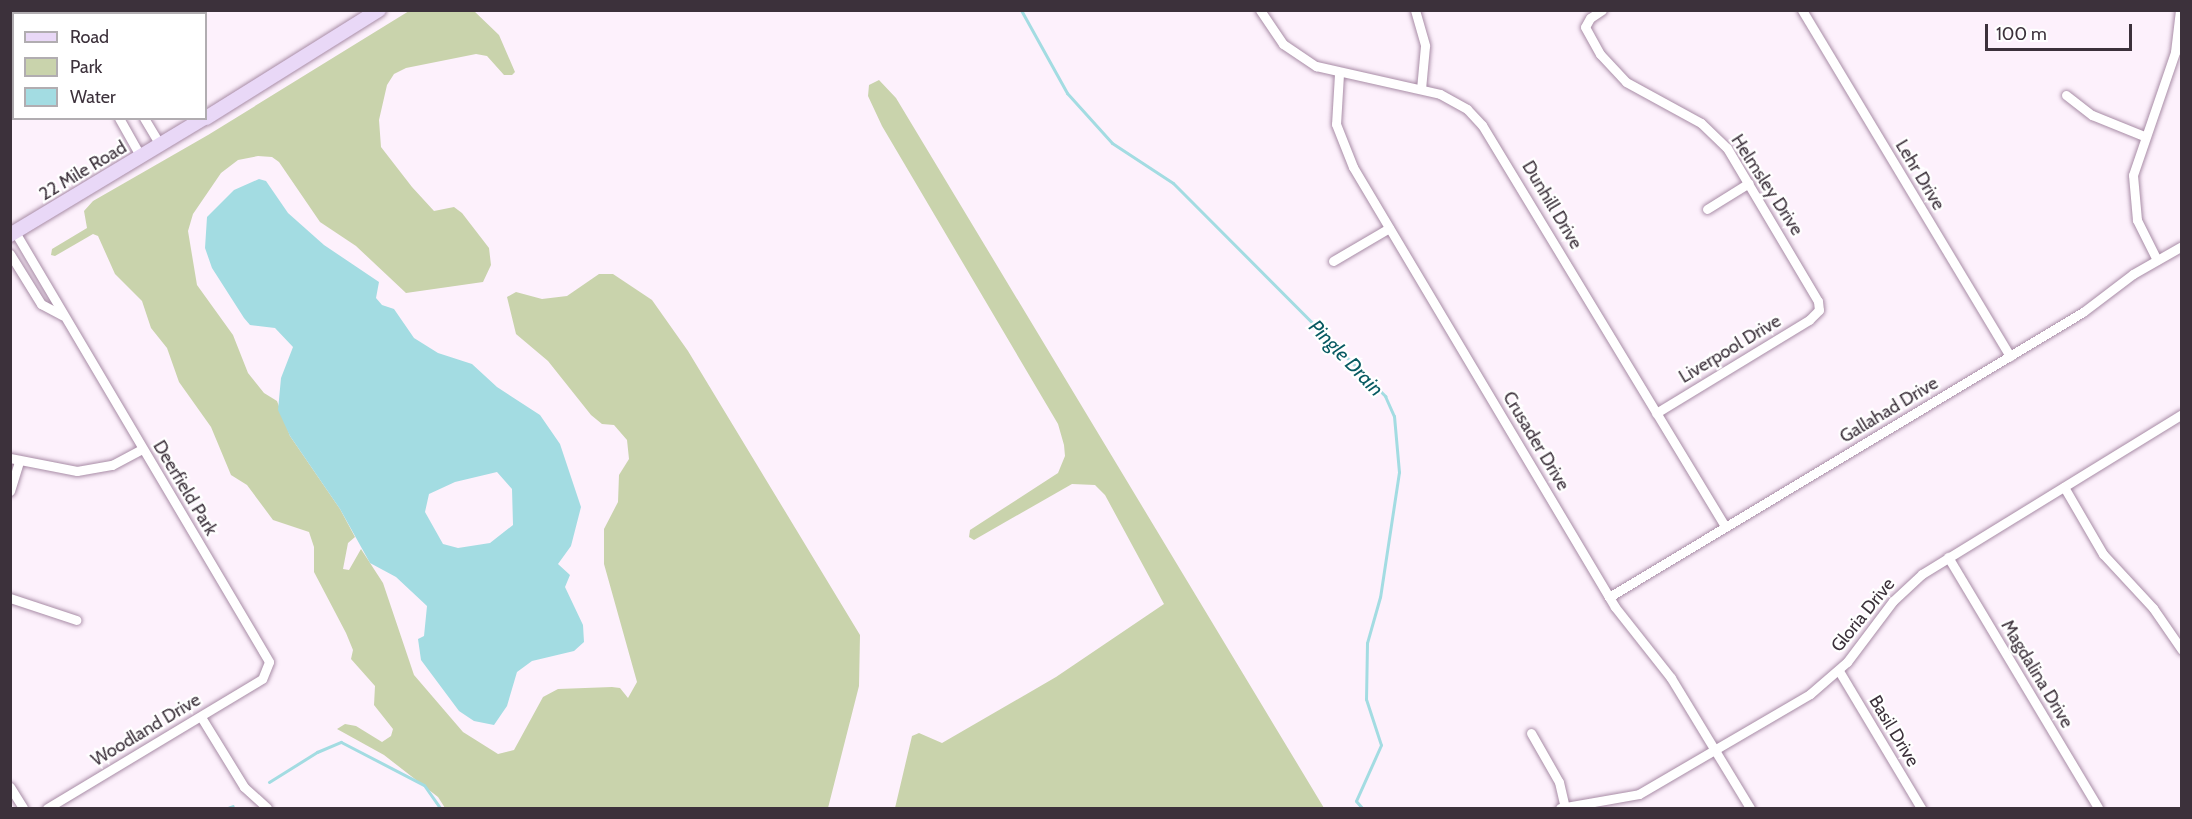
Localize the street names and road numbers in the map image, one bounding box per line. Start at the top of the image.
street label: Helmsley Drive [1726,130,1808,240]
street label: Lehr Drive [1891,136,1949,214]
street label: 22 Mile Road [36,137,130,205]
street label: Dunhill Drive [1517,157,1587,253]
street label: Liverpool Drive [1675,310,1785,388]
street label: Gallahad Drive [1836,372,1942,448]
street label: Crusader Drive [1498,388,1574,494]
street label: Deerfield Park [148,437,222,539]
street label: Gloria Drive [1827,574,1899,656]
street label: Magdalina Drive [1996,616,2078,732]
street label: Woodland Drive [88,689,204,771]
street label: Basil Drive [1864,691,1924,771]

